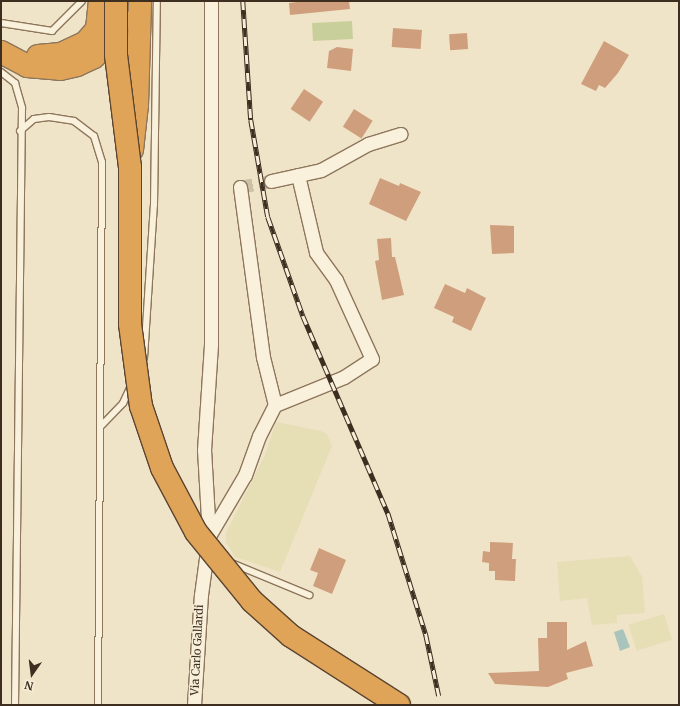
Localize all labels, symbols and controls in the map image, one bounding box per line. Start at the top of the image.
street label: Via Carlo Gallardi [188,604,206,696]
north arrow [12,654,52,694]
text: N [23,678,35,693]

